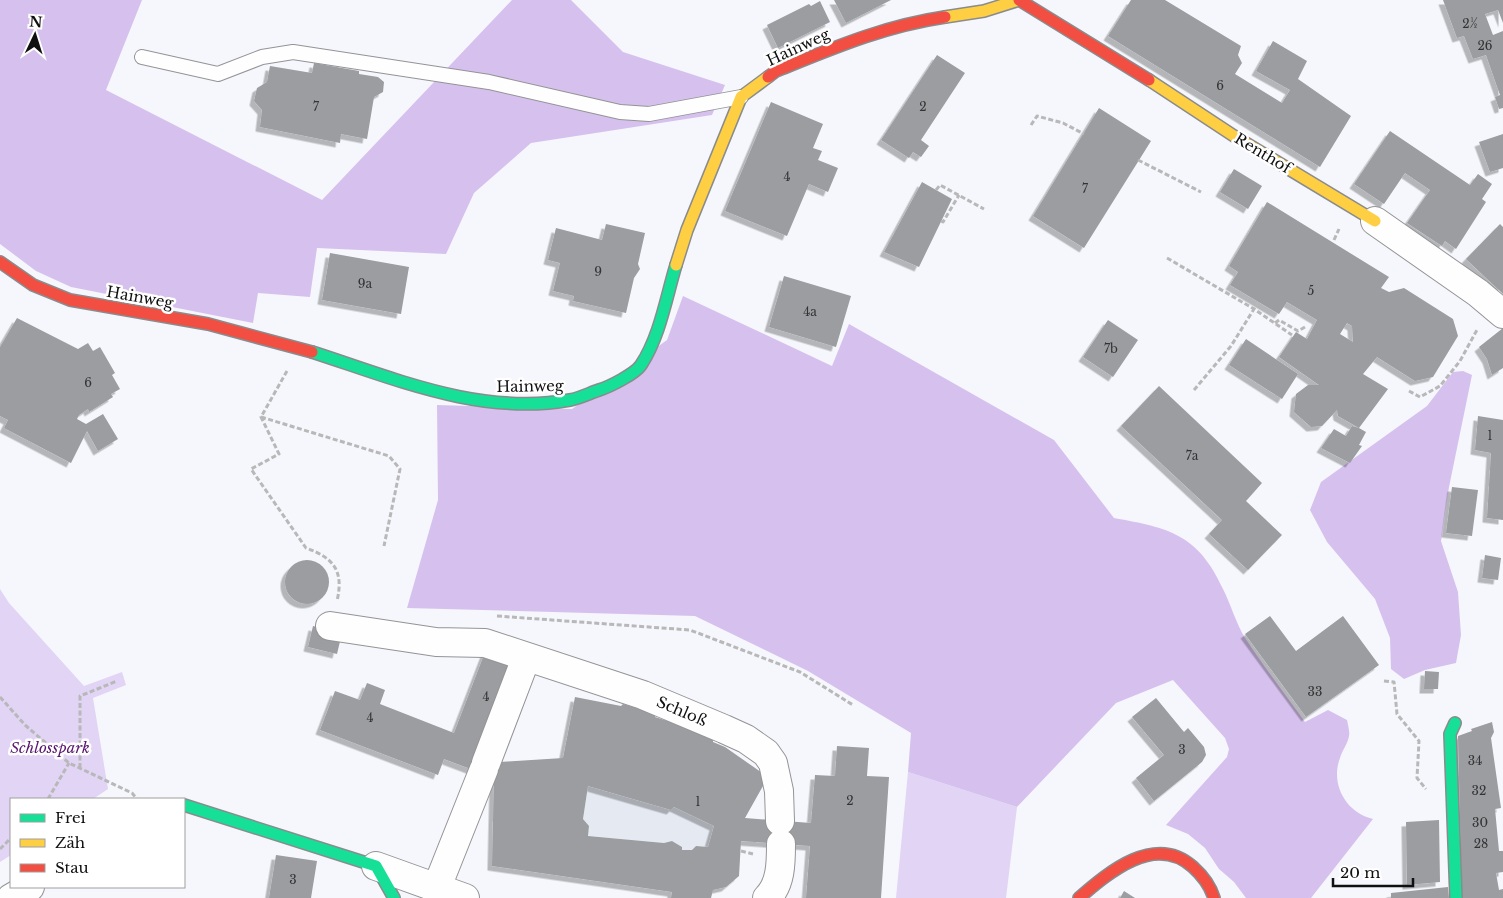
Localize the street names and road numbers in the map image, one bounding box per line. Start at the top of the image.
street label: Hainweg [763,24,833,70]
street label: Renthof [1231,129,1296,178]
street label: Hainweg [105,282,176,312]
street label: Hainweg [496,376,565,396]
street label: Schloß [654,692,710,730]

